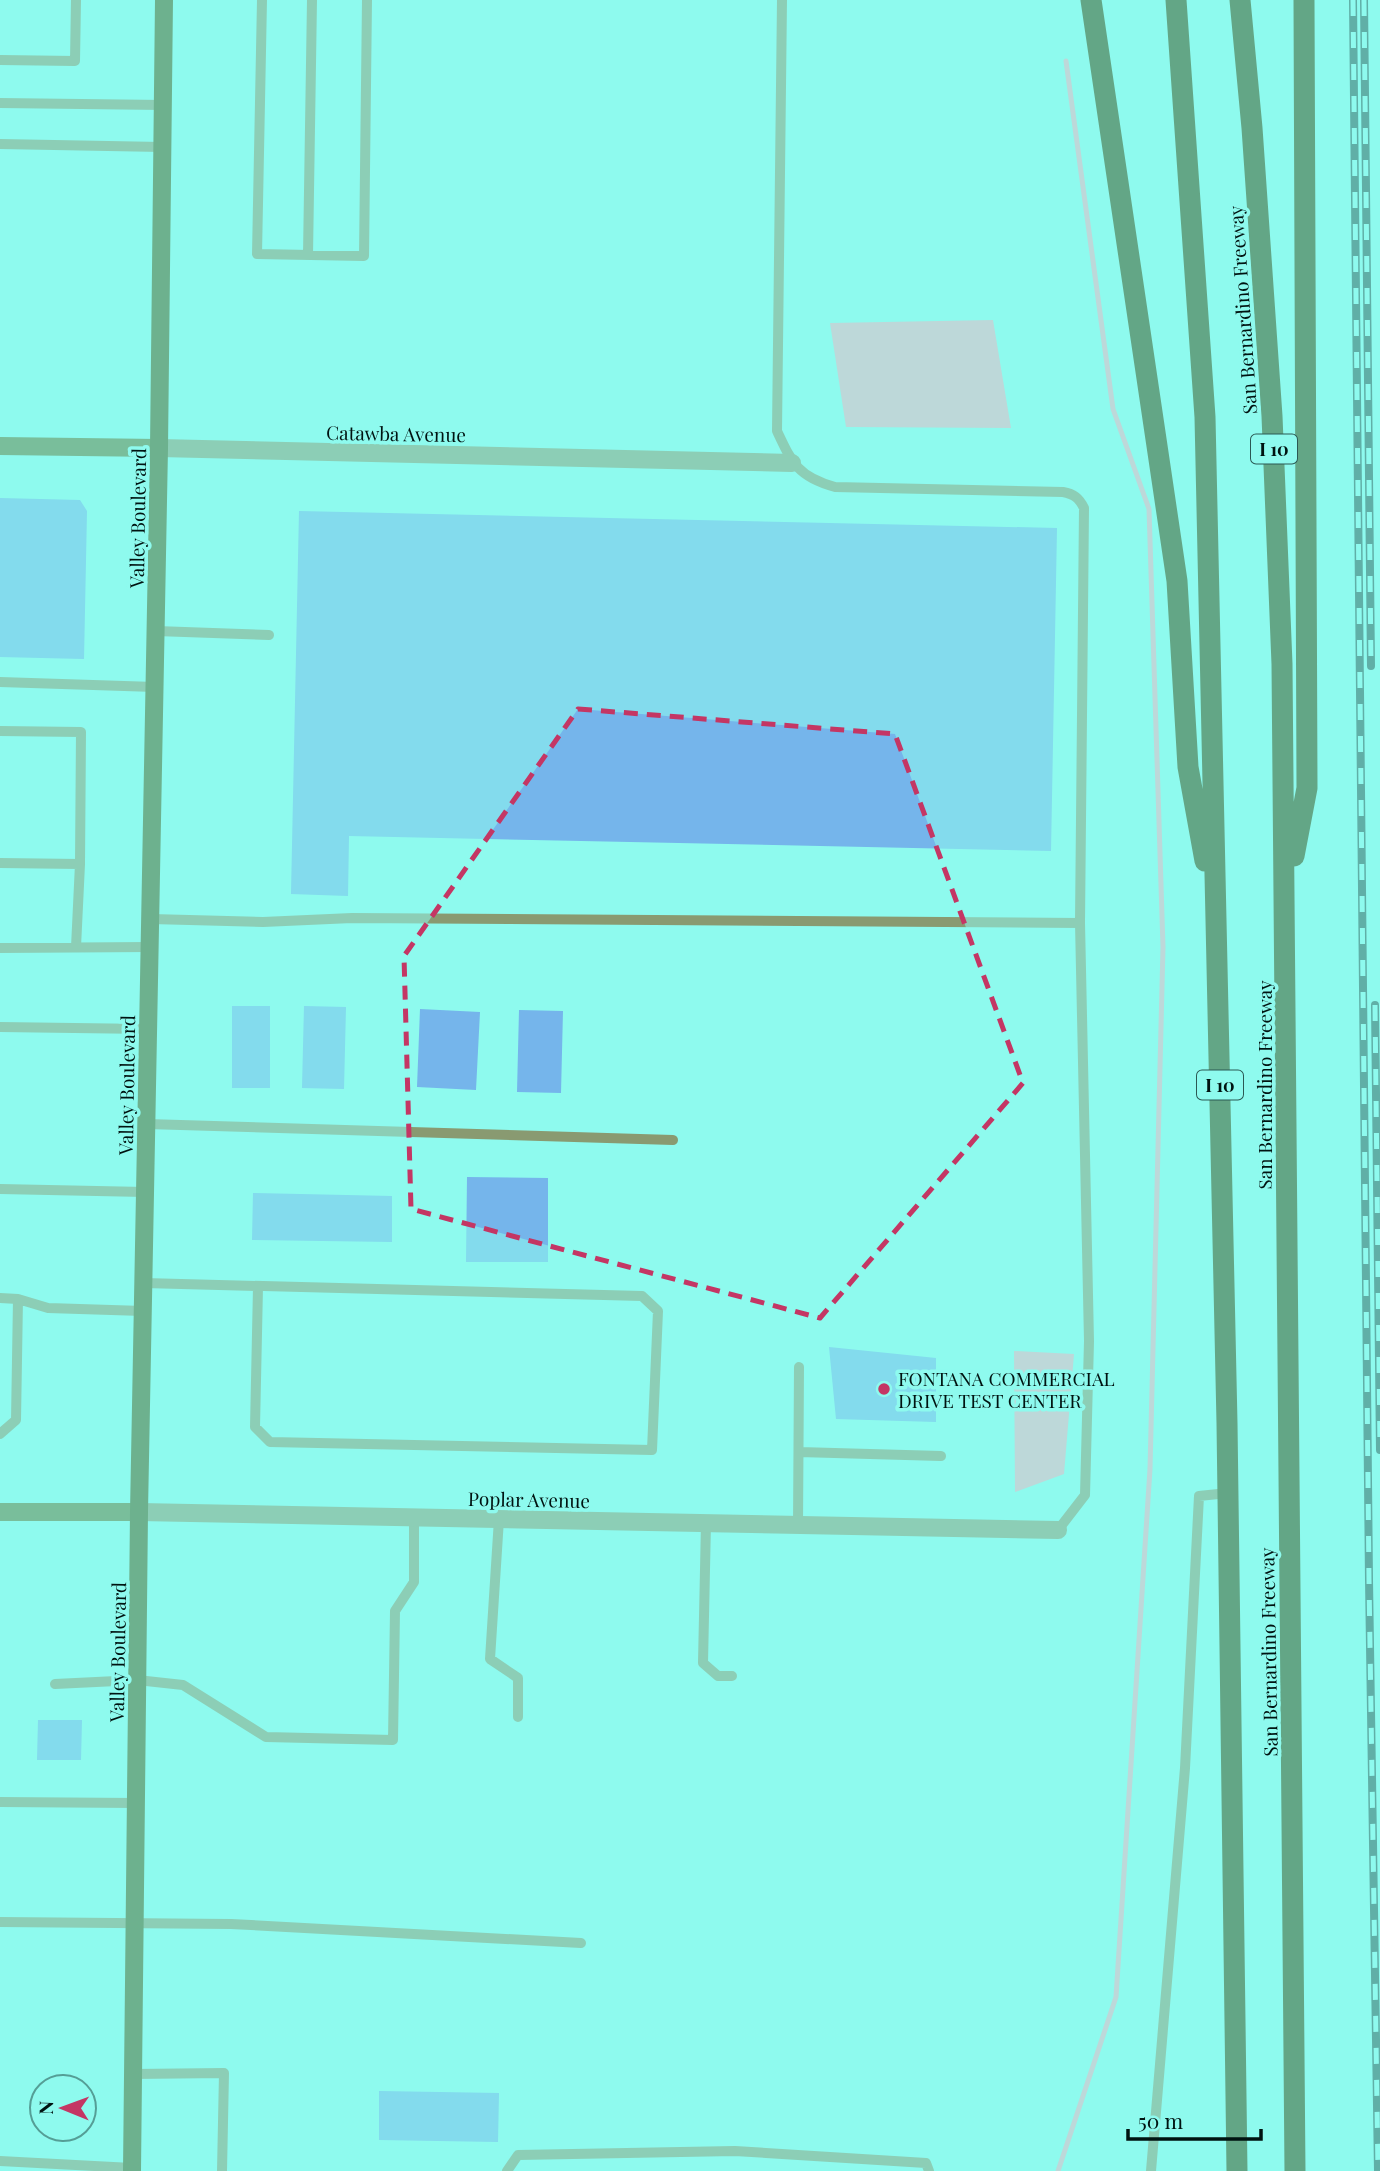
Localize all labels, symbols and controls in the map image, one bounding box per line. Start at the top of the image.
street label: San Bernardino Freeway [1222,204,1262,415]
street label: Catawba Avenue [326,419,466,447]
road number: I 10 [1251,434,1297,463]
street label: Valley Boulevard [123,448,151,589]
street label: San Bernardino Freeway [1251,980,1277,1190]
street label: Valley Boulevard [112,1015,140,1156]
road number: I 10 [1197,1070,1243,1100]
place label: FONTANA COMMERCIAL DRIVE TEST CENTER [898,1365,1115,1413]
marker: FONTANA COMMERCIAL DRIVE TEST CENTER [876,1381,892,1397]
street label: Poplar Avenue [468,1485,590,1513]
street label: San Bernardino Freeway [1253,1547,1283,1757]
street label: Valley Boulevard [103,1582,131,1723]
north arrow [28,2073,98,2143]
scale bar [1128,2098,1261,2142]
text: N [32,2100,58,2115]
text: 50 m [1138,2106,1184,2134]

